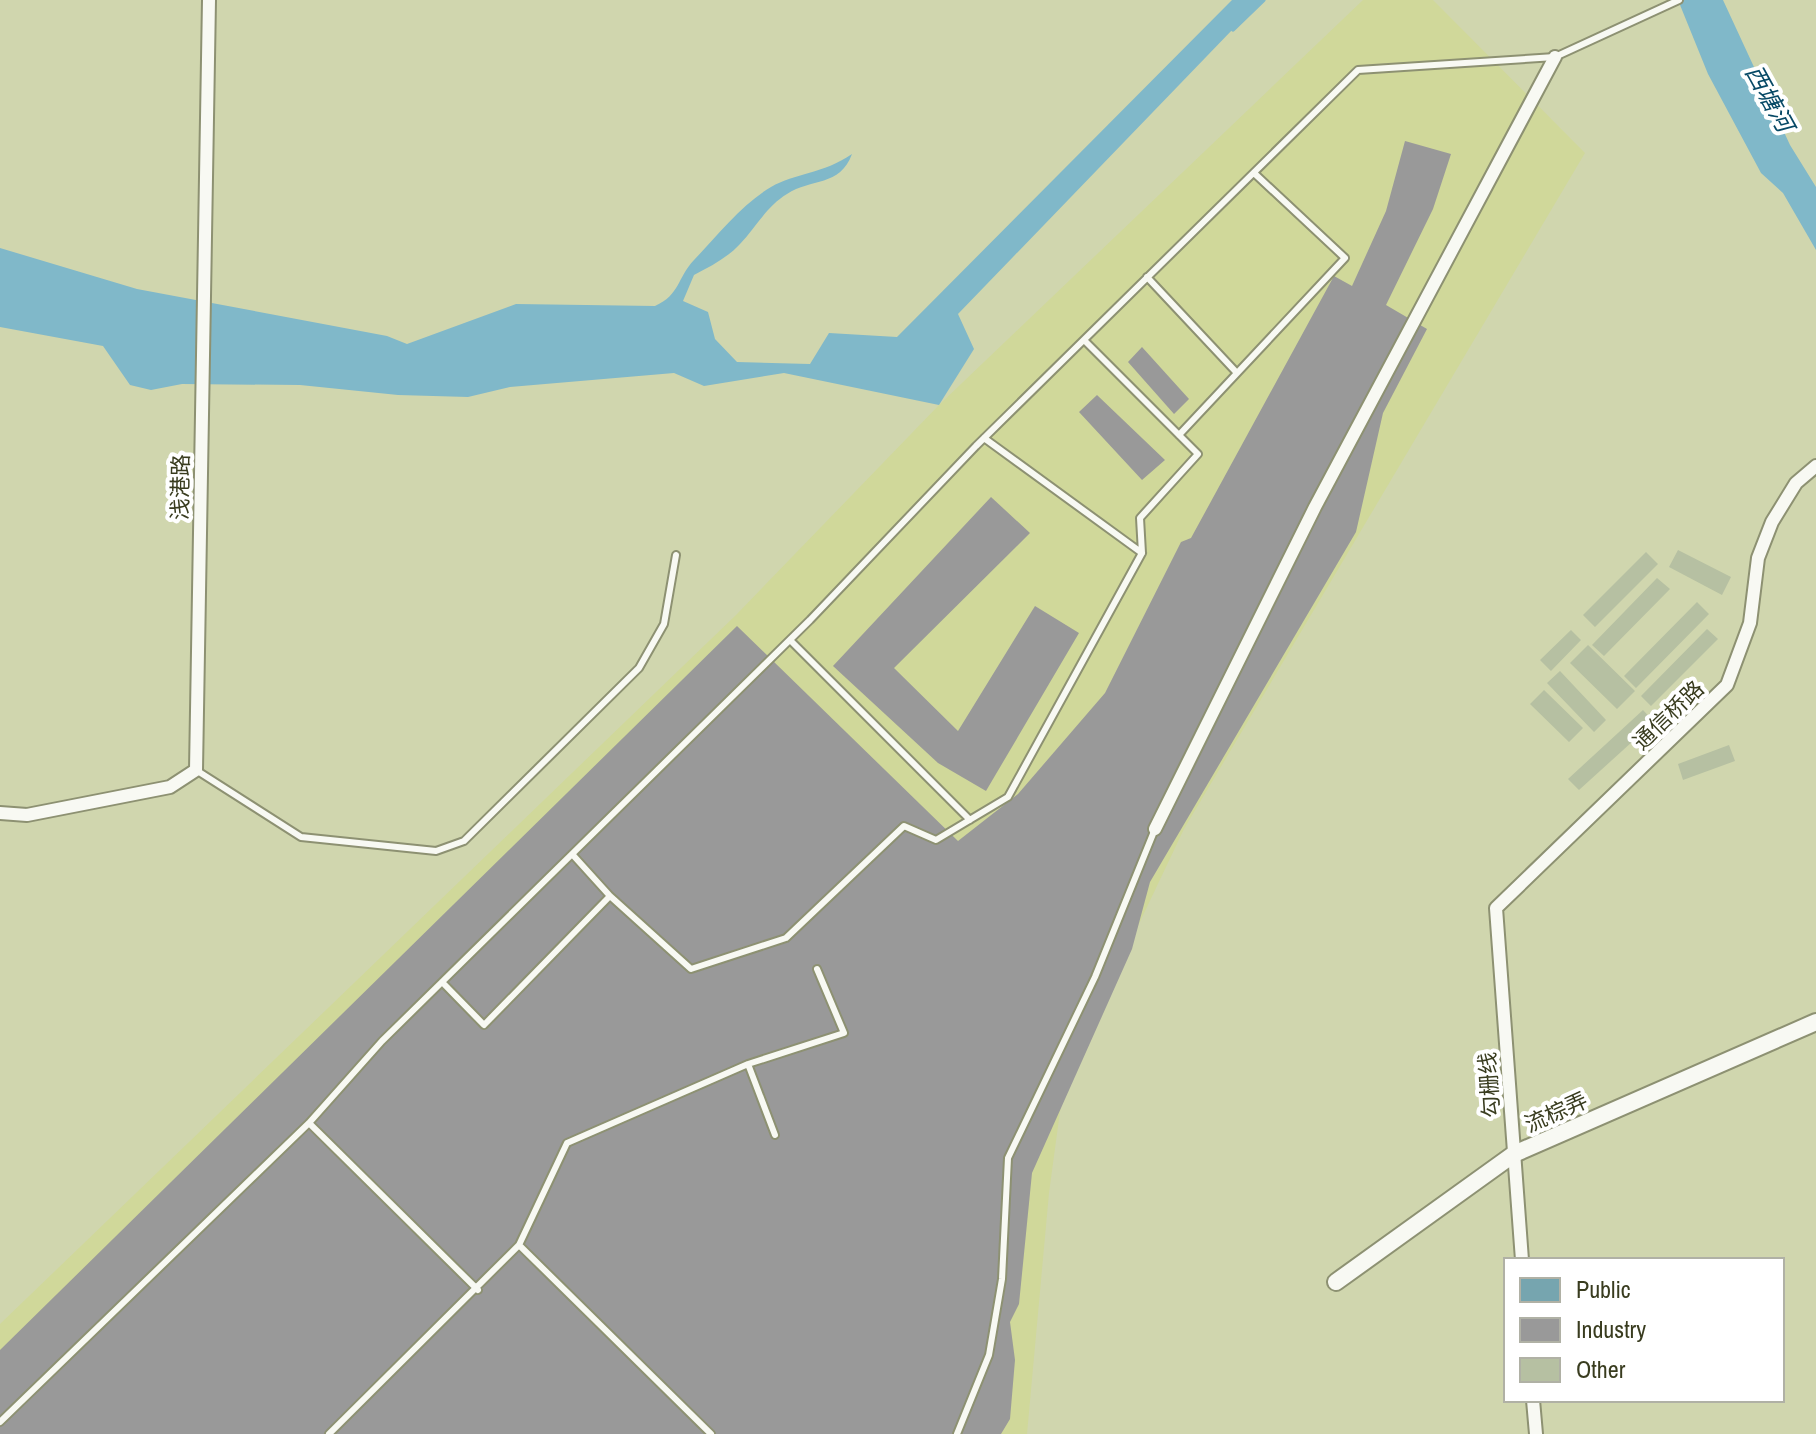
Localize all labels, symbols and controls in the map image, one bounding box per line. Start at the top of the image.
water label: 西塘河 [1739,59,1803,141]
street label: 浅港路 [164,454,196,520]
street label: 通信桥路 [1626,674,1710,756]
street label: 勾栅线 [1472,1051,1506,1119]
street label: 流棕弄 [1520,1085,1592,1139]
legend [1504,1258,1784,1402]
text: Public [1576,1273,1631,1305]
text: Industry [1576,1313,1646,1345]
text: Other [1576,1353,1626,1385]

